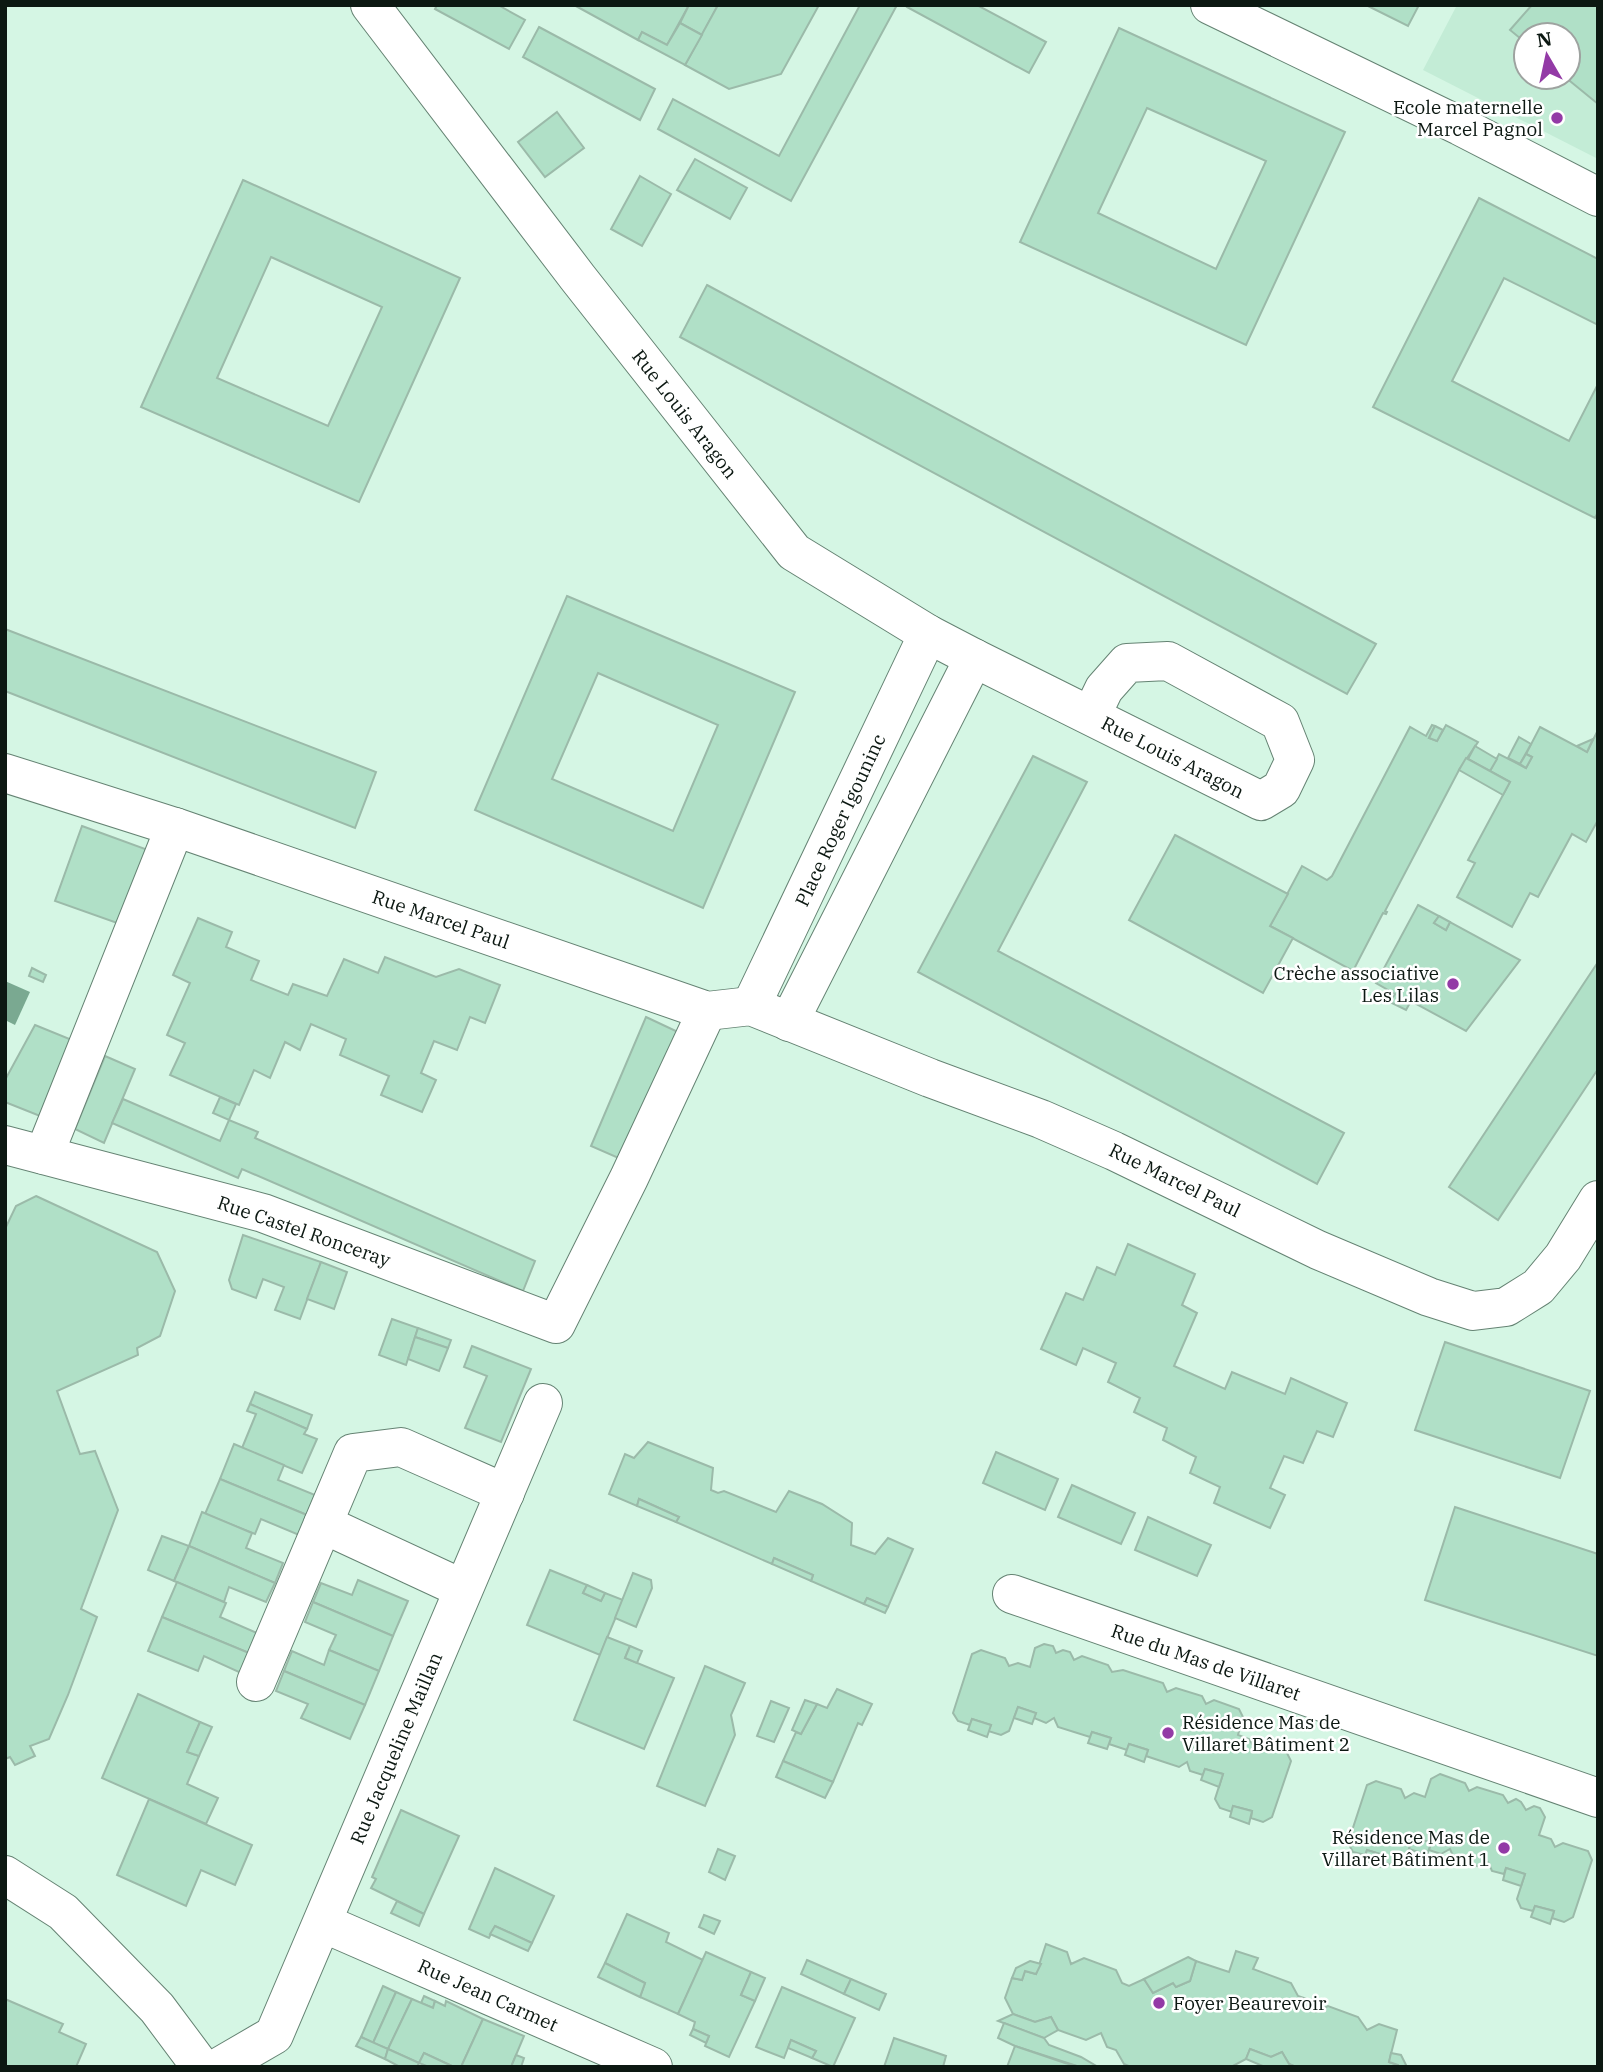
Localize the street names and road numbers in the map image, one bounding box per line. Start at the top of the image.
street label: Rue Louis Aragon [627,345,743,483]
street label: Rue Louis Aragon [1097,711,1249,803]
street label: Place Roger Igouninc [789,730,891,910]
street label: Rue Marcel Paul [369,884,513,954]
street label: Rue Marcel Paul [1105,1138,1245,1222]
street label: Rue Castel Ronceray [214,1190,395,1272]
street label: Rue du Mas de Villaret [1108,1618,1304,1706]
street label: Rue Jacqueline Maillan [345,1648,447,1848]
street label: Rue Jean Carmet [414,1953,562,2037]

